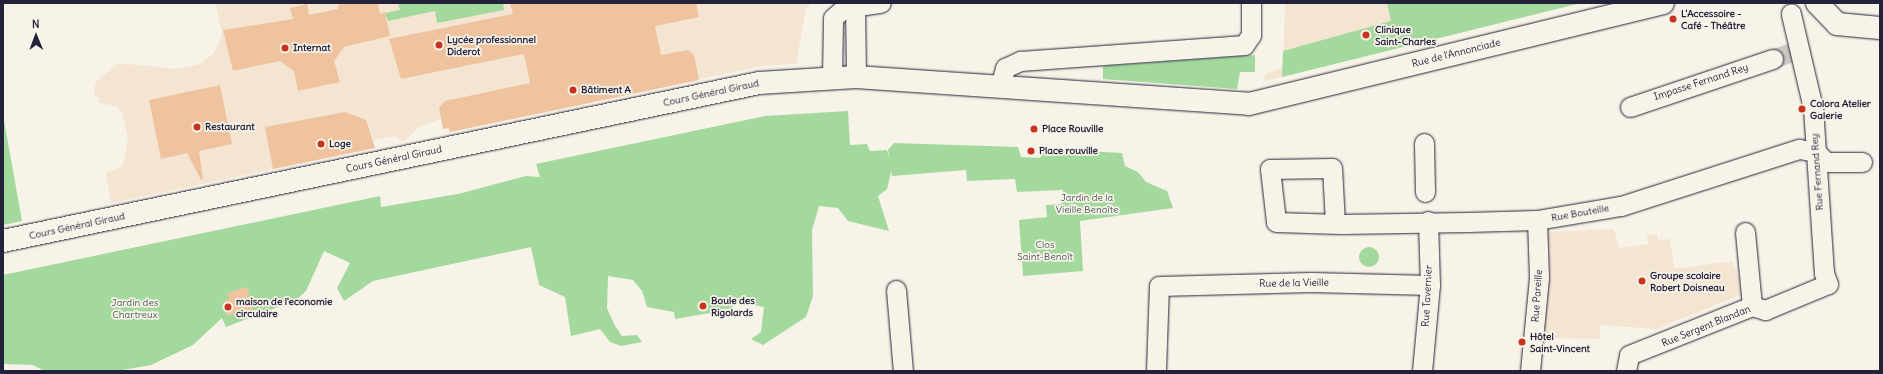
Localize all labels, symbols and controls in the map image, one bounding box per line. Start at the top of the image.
place label: L'Accessoire - Café - Théâtre [1681,7,1745,30]
marker: L'Accessoire - Café - Théâtre [1668,14,1678,24]
north arrow [16,16,56,56]
text: N [32,17,40,31]
place label: Clinique Saint-Charles [1375,23,1436,46]
marker: Clinique Saint-Charles [1360,29,1372,41]
place label: Lycée professionnel Diderot [447,33,536,56]
street label: Rue de l'Annonciade [1410,36,1502,70]
marker: Lycée professionnel Diderot [434,40,444,50]
place label: Internat [293,42,331,54]
marker: Internat [280,43,290,53]
street label: Impasse Fernand Rey [1652,61,1750,103]
street label: Cours Général Giraud [662,77,760,109]
place label: Bâtiment A [581,84,631,96]
marker: Bâtiment A [568,85,578,95]
place label: Colora Atelier Galerie [1810,97,1871,120]
marker: Colora Atelier Galerie [1797,104,1807,114]
place label: Restaurant [205,121,255,133]
marker: Restaurant [192,122,202,132]
place label: Place Rouville [1042,123,1103,135]
marker: Place Rouville [1029,124,1039,134]
street label: Rue Fernand Rey [1808,133,1826,211]
place label: Loge [329,138,351,150]
marker: Loge [316,139,326,149]
street label: Cours Général Giraud [345,143,443,175]
place label: Place rouville [1039,145,1098,157]
marker: Place rouville [1026,146,1036,156]
park label: Jardin de la Vieille Benoîte [1056,191,1118,214]
street label: Rue Bouteille [1550,202,1610,224]
street label: Cours Général Giraud [28,210,126,242]
park label: Clos Saint-Benoît [1017,238,1073,262]
street label: Rue Tavernier [1419,265,1435,327]
street label: Rue Pareille [1529,269,1545,323]
place label: Groupe scolaire Robert Doisneau [1650,269,1725,292]
street label: Rue de la Vieille [1259,276,1329,290]
marker: Groupe scolaire Robert Doisneau [1637,276,1647,286]
place label: Boule des Rigolards [711,294,755,318]
place label: maison de l'economie circulaire [236,295,332,318]
park label: Jardin des Chartreux [112,296,158,320]
marker: Boule des Rigolards [698,301,708,311]
marker: maison de l'economie circulaire [223,302,233,312]
street label: Rue Sergent Blandan [1660,303,1752,349]
place label: Hôtel Saint-Vincent [1530,330,1590,354]
marker: Hôtel Saint-Vincent [1517,337,1527,347]

